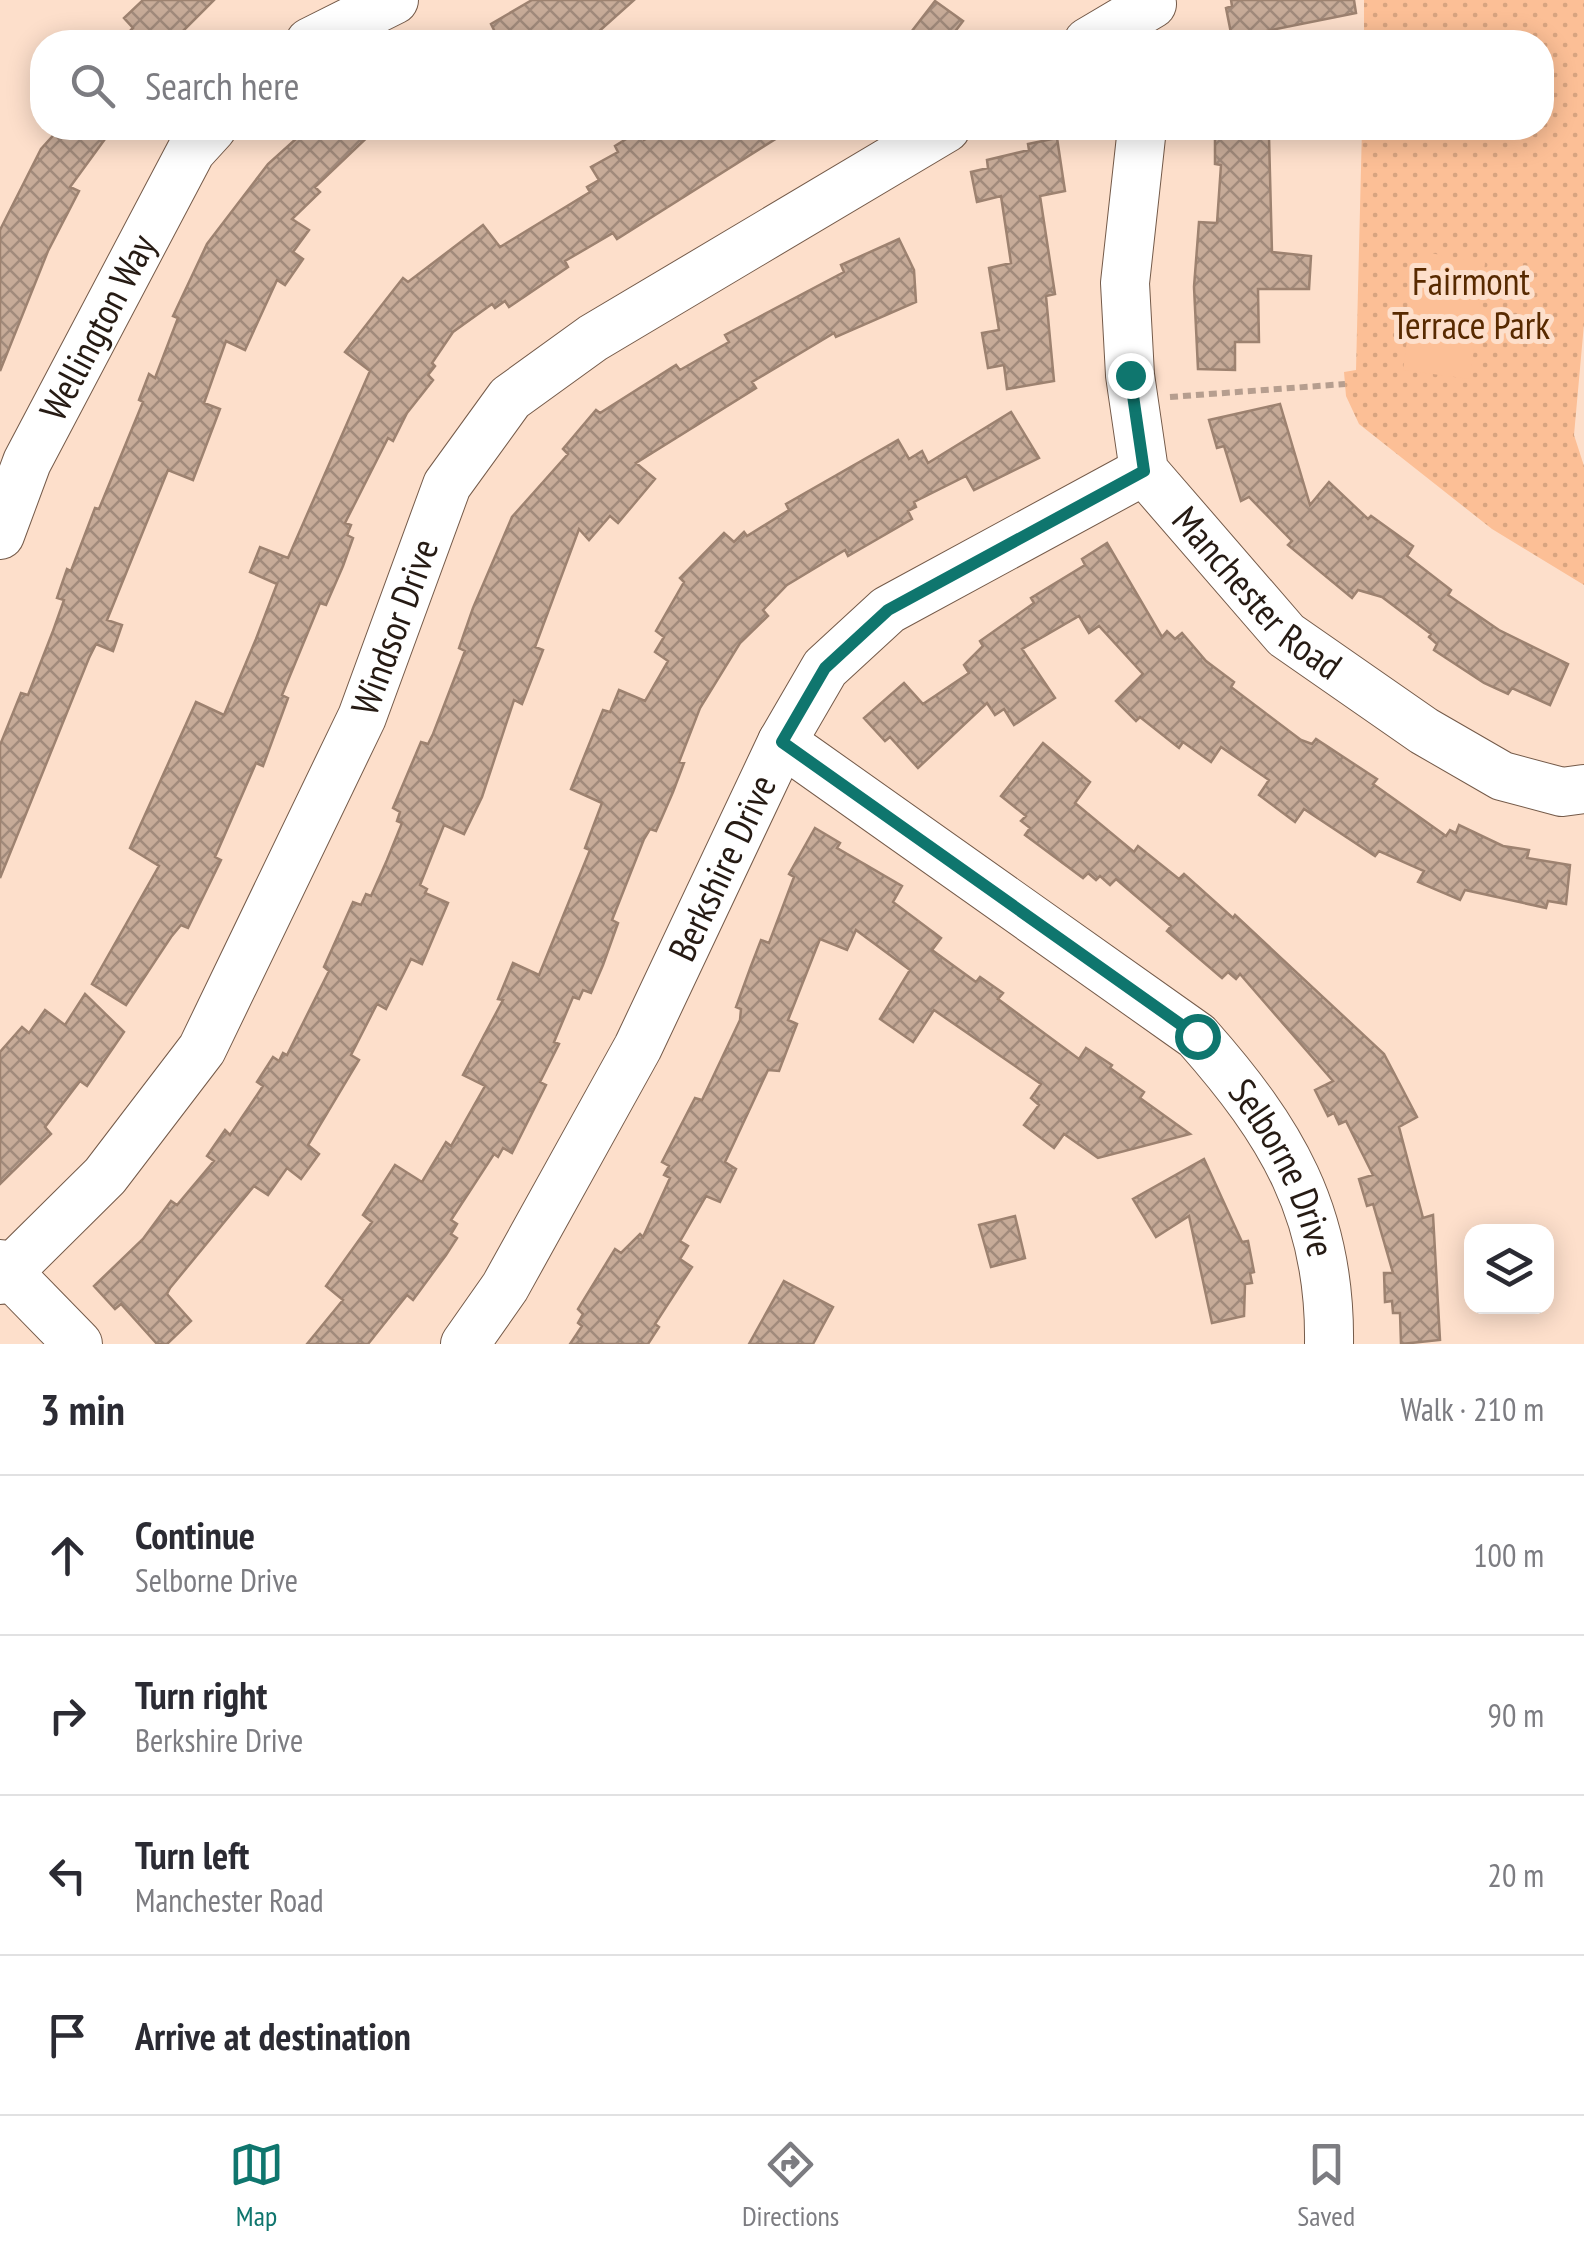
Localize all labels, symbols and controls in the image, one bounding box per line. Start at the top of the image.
search box [30,30,1554,140]
icon: search [65,58,120,113]
text: Search here [145,61,299,110]
street label: Wellington Way [28,225,166,428]
park label: Fairmont Terrace Park [1392,256,1550,349]
route end [1108,353,1154,399]
street label: Manchester Road [1163,495,1352,689]
street label: Windsor Drive [339,532,448,721]
street label: Berkshire Drive [656,766,786,968]
route start [1175,1014,1221,1060]
street label: Selborne Drive [1219,1068,1347,1261]
map controls [1464,1224,1554,1314]
button: layers [1464,1224,1554,1314]
text: 3 min [40,1382,125,1437]
text: Walk · 210 m [1400,1388,1544,1430]
text: Continue [135,1510,255,1559]
icon: ahead [40,1528,95,1583]
text: 100 m [1473,1534,1544,1576]
text: Selborne Drive [135,1559,298,1601]
text: Turn right [135,1670,267,1719]
icon: right [40,1688,95,1743]
text: 90 m [1488,1694,1544,1736]
text: Berkshire Drive [135,1719,303,1761]
text: Turn left [135,1830,249,1879]
icon: left [40,1848,95,1903]
text: 20 m [1488,1854,1544,1896]
text: Manchester Road [135,1879,324,1921]
icon: arrive [40,2008,95,2063]
text: Arrive at destination [135,2011,411,2060]
tab: Map [229,2137,284,2234]
tab: Directions [742,2137,839,2234]
tab: Saved [1297,2137,1355,2234]

